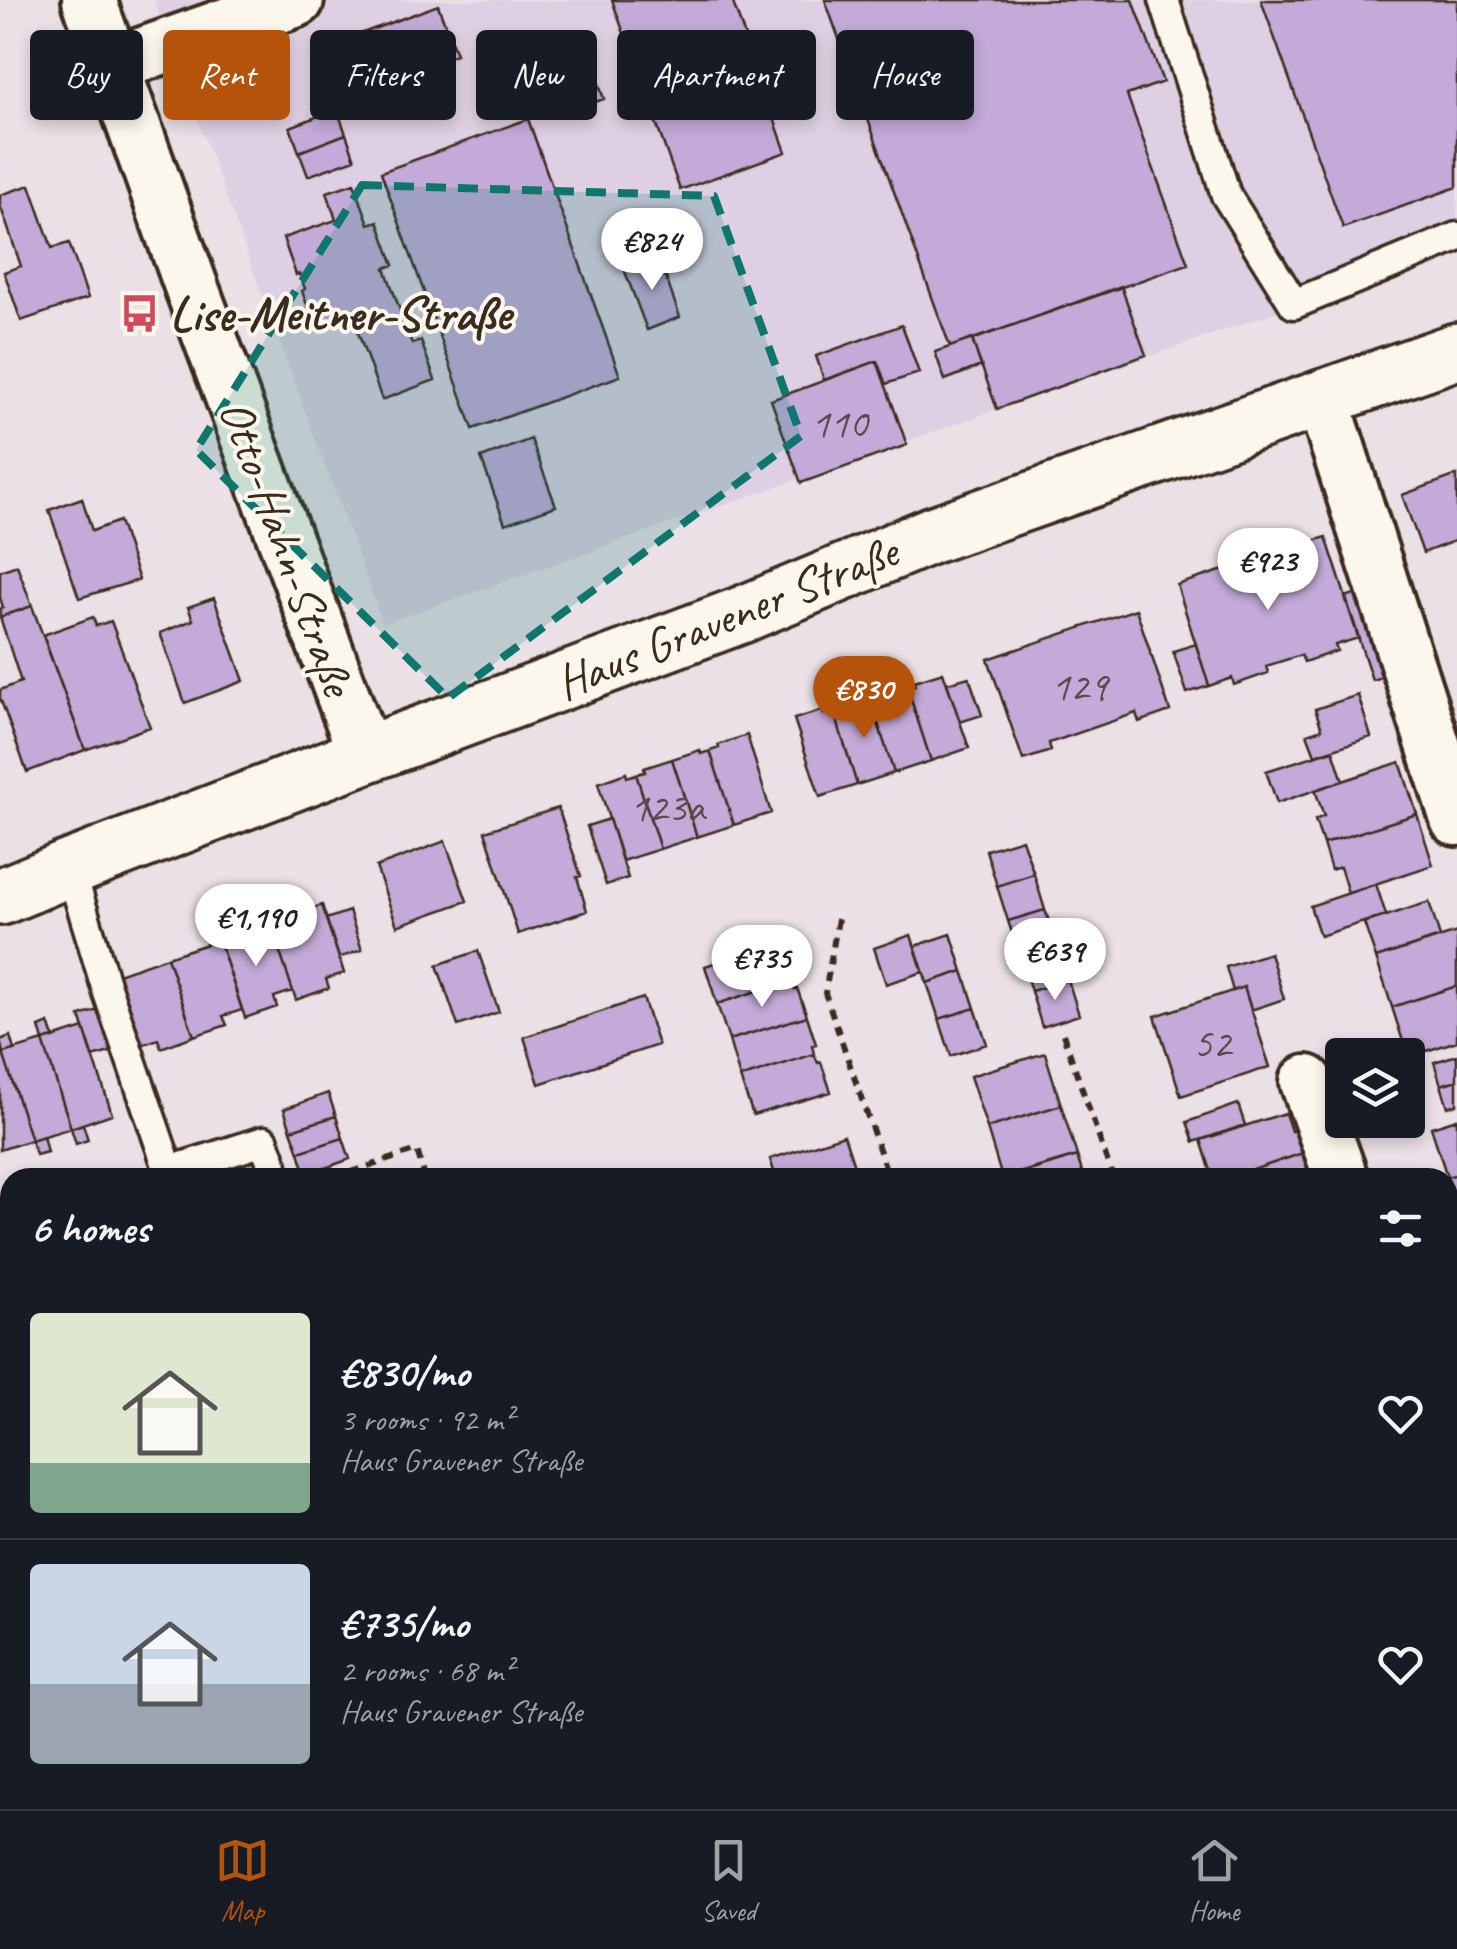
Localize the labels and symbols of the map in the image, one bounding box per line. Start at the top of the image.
pin: €824 [593,208,711,293]
place label: Lise-Meitner-Straße [170,284,515,344]
bus stop icon: Lise-Meitner-Straße [119,292,161,334]
street label: Otto-Hahn-Straße [206,392,369,706]
house number: 110 [811,397,870,450]
street label: Haus Gravener Straße [547,520,909,713]
pin: €923 [1209,528,1327,613]
pin: €830 [805,656,923,741]
house number: 129 [1051,660,1110,713]
house number: 123a [629,781,707,834]
pin: €1,190 [175,884,337,969]
pin: €639 [996,918,1114,1003]
pin: €735 [703,925,821,1010]
house number: 52 [1193,1017,1234,1070]

